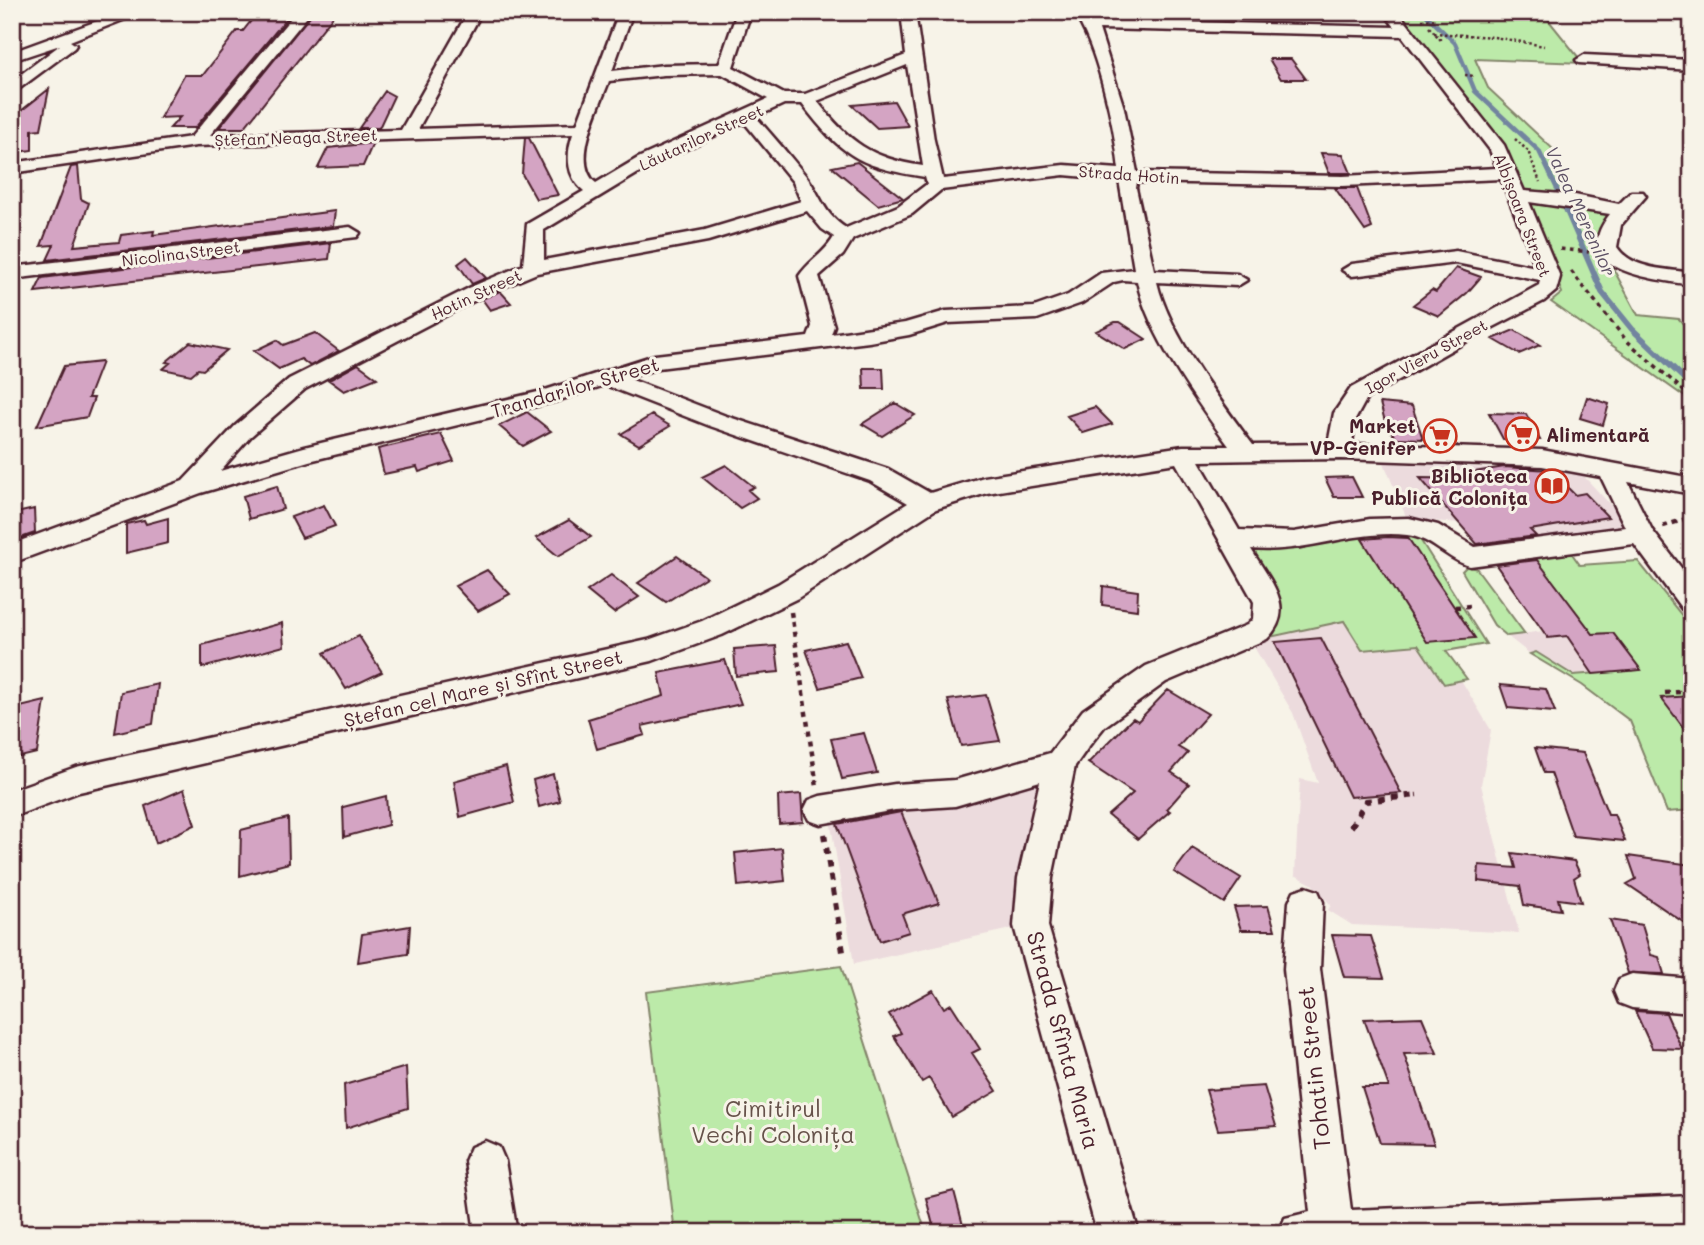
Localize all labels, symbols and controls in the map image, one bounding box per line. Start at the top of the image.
street label: Lăutarilor Street [636,99,766,175]
street label: Ștefan Neaga Street [214,124,378,151]
water label: Valea Merenilor [1540,142,1622,280]
street label: Albișoara Street [1489,150,1556,280]
street label: Strada Hotin [1078,160,1180,188]
street label: Nicolina Street [120,235,242,271]
street label: Hotin Street [427,264,525,324]
street label: Igor Vieru Street [1361,314,1491,398]
street label: Trandarilor Street [488,351,662,423]
place label: Market VP-Genifer [1310,413,1416,460]
supermarket icon: Alimentară [1503,415,1541,453]
supermarket icon: Market VP-Genifer [1421,417,1459,455]
place label: Alimentară [1546,422,1650,447]
place label: Biblioteca Publică Colonița [1371,463,1528,511]
library icon: Biblioteca Publică Colonița [1533,467,1571,505]
street label: Ștefan cel Mare și Sfînt Street [341,644,625,733]
street label: Strada Sfînta Maria [1020,928,1108,1152]
street label: Tohatin Street [1289,985,1337,1151]
park label: Cimitirul Vechi Colonița [691,1093,855,1150]

